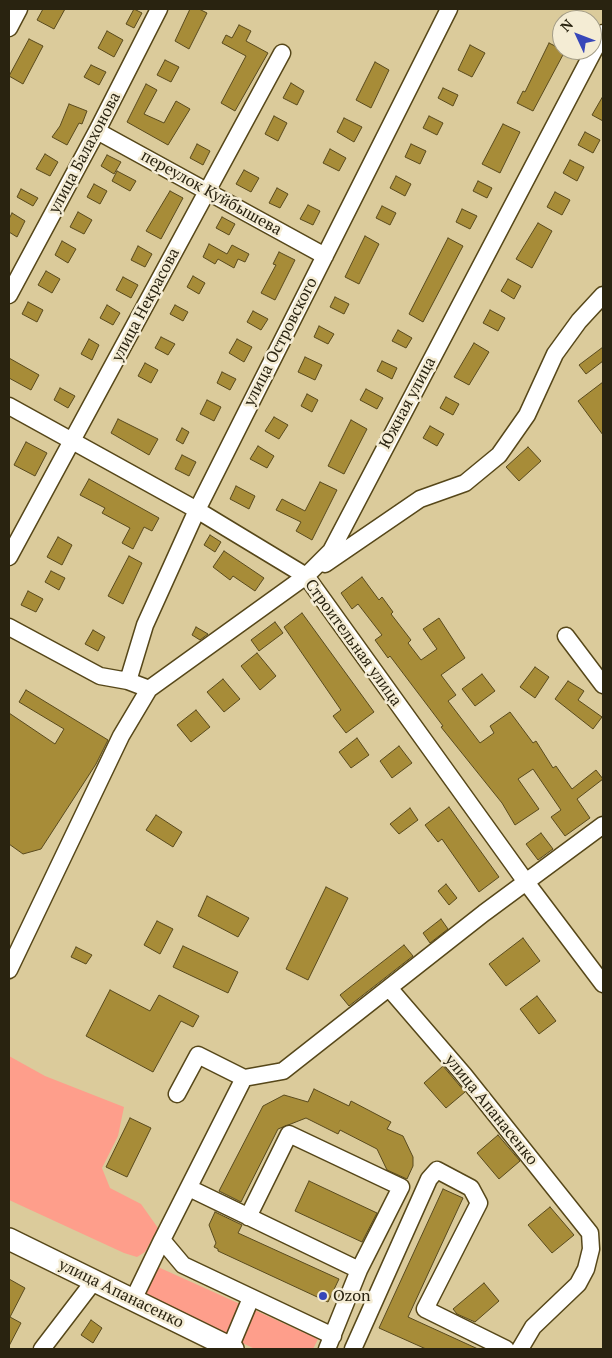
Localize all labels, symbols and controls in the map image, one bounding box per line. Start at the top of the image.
north arrow [552,10,602,60]
text: N [556,15,577,35]
street label: улица Балахонова [45,89,125,217]
street label: переулок Куйбышева [137,146,285,240]
street label: улица Некрасова [108,245,184,365]
street label: улица Островского [240,274,322,410]
street label: Южная улица [376,354,440,452]
street label: Строительная улица [300,576,406,710]
street label: улица Апанасенко [440,1051,542,1169]
street label: улица Апанасенко [55,1255,187,1333]
place label: Ozon [333,1286,371,1306]
marker: Ozon [317,1290,329,1302]

